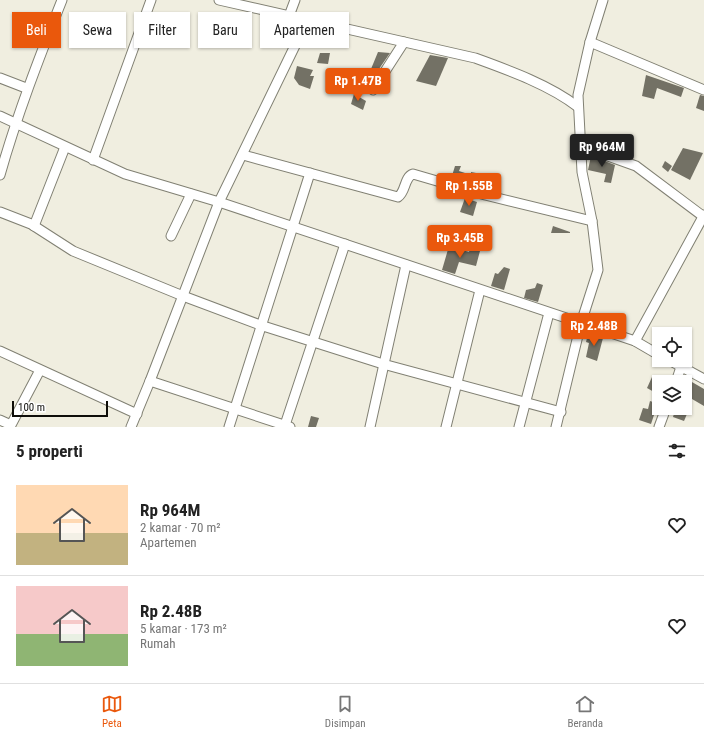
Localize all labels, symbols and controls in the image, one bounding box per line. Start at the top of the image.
chip: Beli [12,12,61,48]
chip: Sewa [69,12,126,48]
chip: Filter [134,12,190,48]
chip: Baru [198,12,252,48]
chip: Apartemen [260,12,349,48]
pin: Rp 1.47B [317,68,399,102]
text: Rp 1.47B [334,73,382,88]
pin: Rp 964M [565,134,639,168]
text: Rp 964M [579,139,625,154]
pin: Rp 1.55B [428,173,510,207]
text: Rp 1.55B [445,178,493,193]
pin: Rp 3.45B [419,225,501,259]
text: Rp 3.45B [436,230,484,245]
pin: Rp 2.48B [553,313,635,347]
text: Rp 2.48B [570,318,618,333]
map controls [652,327,692,415]
button: locate [652,327,692,367]
button: layers [652,375,692,415]
scale bar [12,399,108,418]
text: 100 m [18,401,45,414]
icon: filters [666,440,688,462]
text: 5 properti [16,441,83,461]
text: Rp 964M [140,500,200,520]
icon: home [48,501,96,549]
icon: heart [666,514,688,536]
text: 2 kamar · 70 m² [140,520,221,535]
text: Apartemen [140,535,197,550]
text: Rp 2.48B [140,601,202,621]
icon: home [48,602,96,650]
icon: heart [666,615,688,637]
text: 5 kamar · 173 m² [140,621,227,636]
text: Rumah [140,636,175,651]
tab: Peta [101,693,123,730]
tab: Disimpan [325,693,366,730]
tab: Beranda [567,693,603,730]

